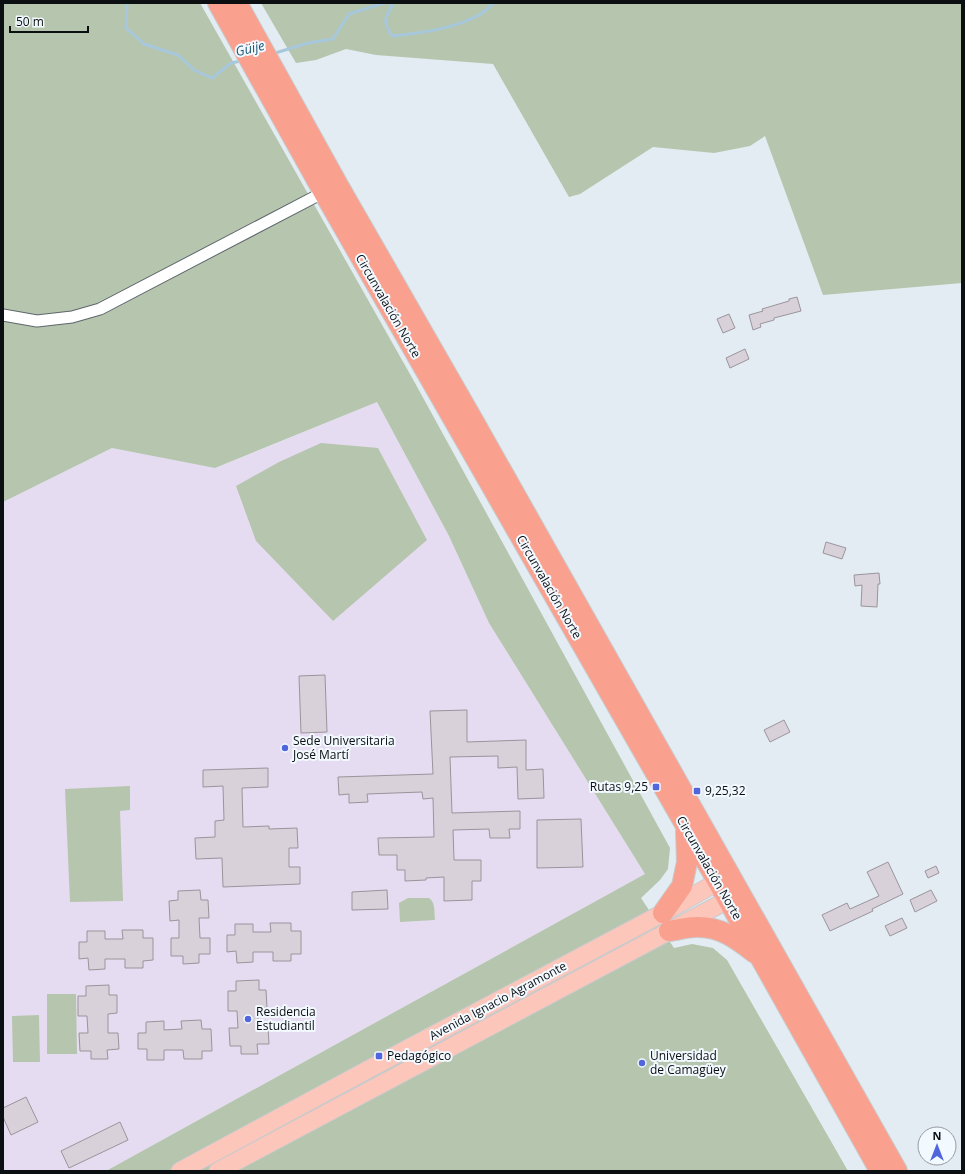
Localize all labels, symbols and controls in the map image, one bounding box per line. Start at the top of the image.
scale bar [10,8,88,34]
text: 50 m [16,13,44,30]
water label: Güije [234,36,267,60]
street label: Circunvalación Norte [352,251,425,361]
street label: Circunvalación Norte [513,532,586,642]
place label: Sede Universitaria José Martí [292,732,395,763]
marker: Sede Universitaria José Martí [280,743,290,753]
place label: Rutas 9,25 [590,778,648,795]
marker: Rutas 9,25 [651,782,661,792]
place label: 9,25,32 [705,782,746,799]
marker: 9,25,32 [692,786,702,796]
street label: Circunvalación Norte [673,813,746,923]
street label: Avenida Ignacio Agramonte [426,957,570,1044]
place label: Residencia Estudiantil [256,1003,316,1034]
marker: Residencia Estudiantil [243,1014,253,1024]
place label: Pedagógico [387,1047,451,1064]
place label: Universidad de Camagüey [650,1047,727,1078]
marker: Pedagógico [374,1051,384,1061]
marker: Universidad de Camagüey [637,1058,647,1068]
north arrow [917,1126,957,1166]
text: N [933,1128,941,1143]

